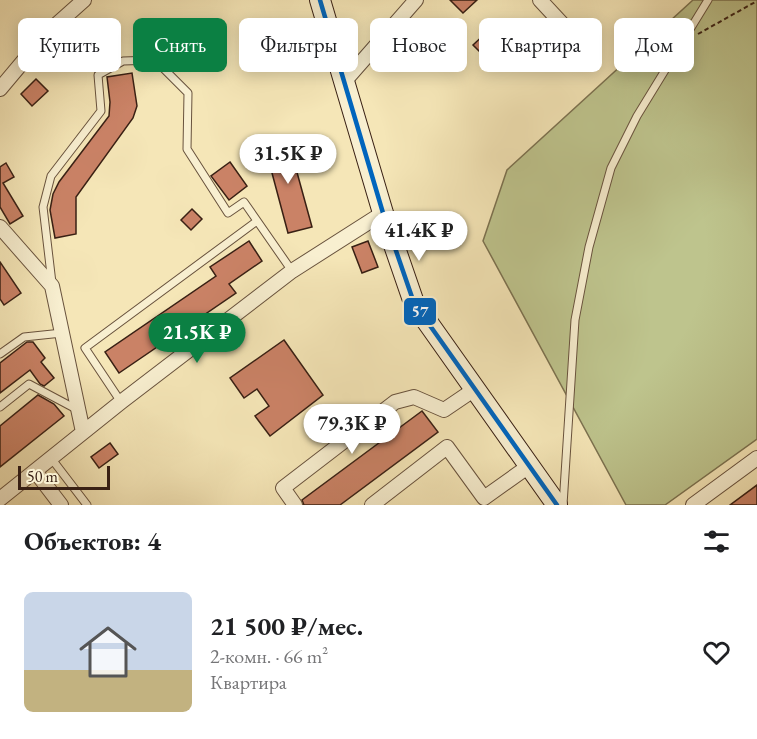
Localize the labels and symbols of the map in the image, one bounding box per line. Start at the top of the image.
pin: 31.5K ₽ [233,134,343,185]
pin: 41.4K ₽ [364,211,474,262]
line badge: 57 [403,297,437,326]
text: 57 [412,301,429,322]
pin: 21.5K ₽ [142,313,252,364]
pin: 79.3K ₽ [297,404,407,455]
scale bar [18,463,110,490]

